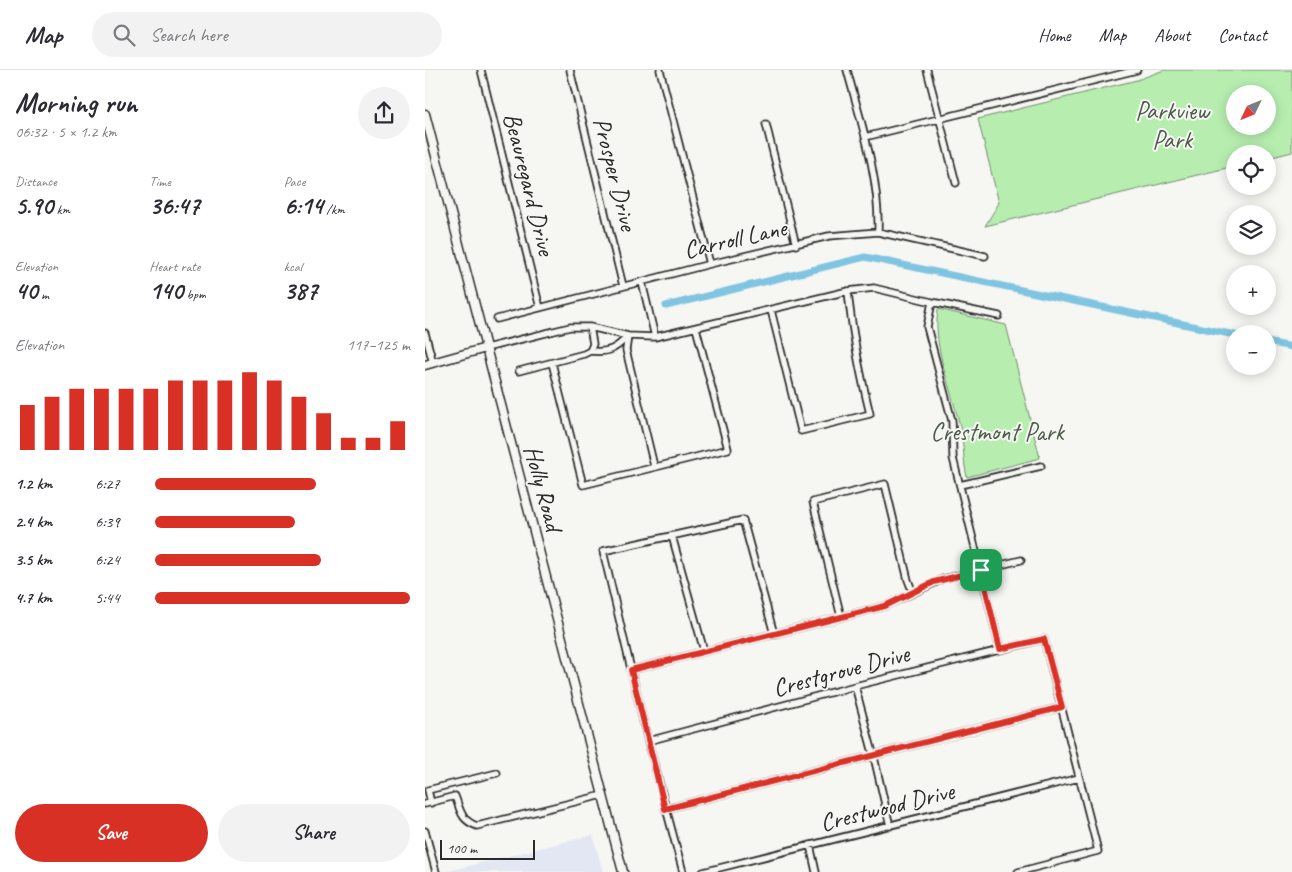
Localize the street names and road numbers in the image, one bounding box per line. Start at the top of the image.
street label: Beauregard Drive [496,109,563,260]
street label: Prosper Drive [586,114,645,236]
street label: Carroll Lane [681,211,791,266]
street label: Holly Road [516,442,571,538]
street label: Crestgrove Drive [769,637,914,705]
street label: Crestwood Drive [817,774,959,839]

